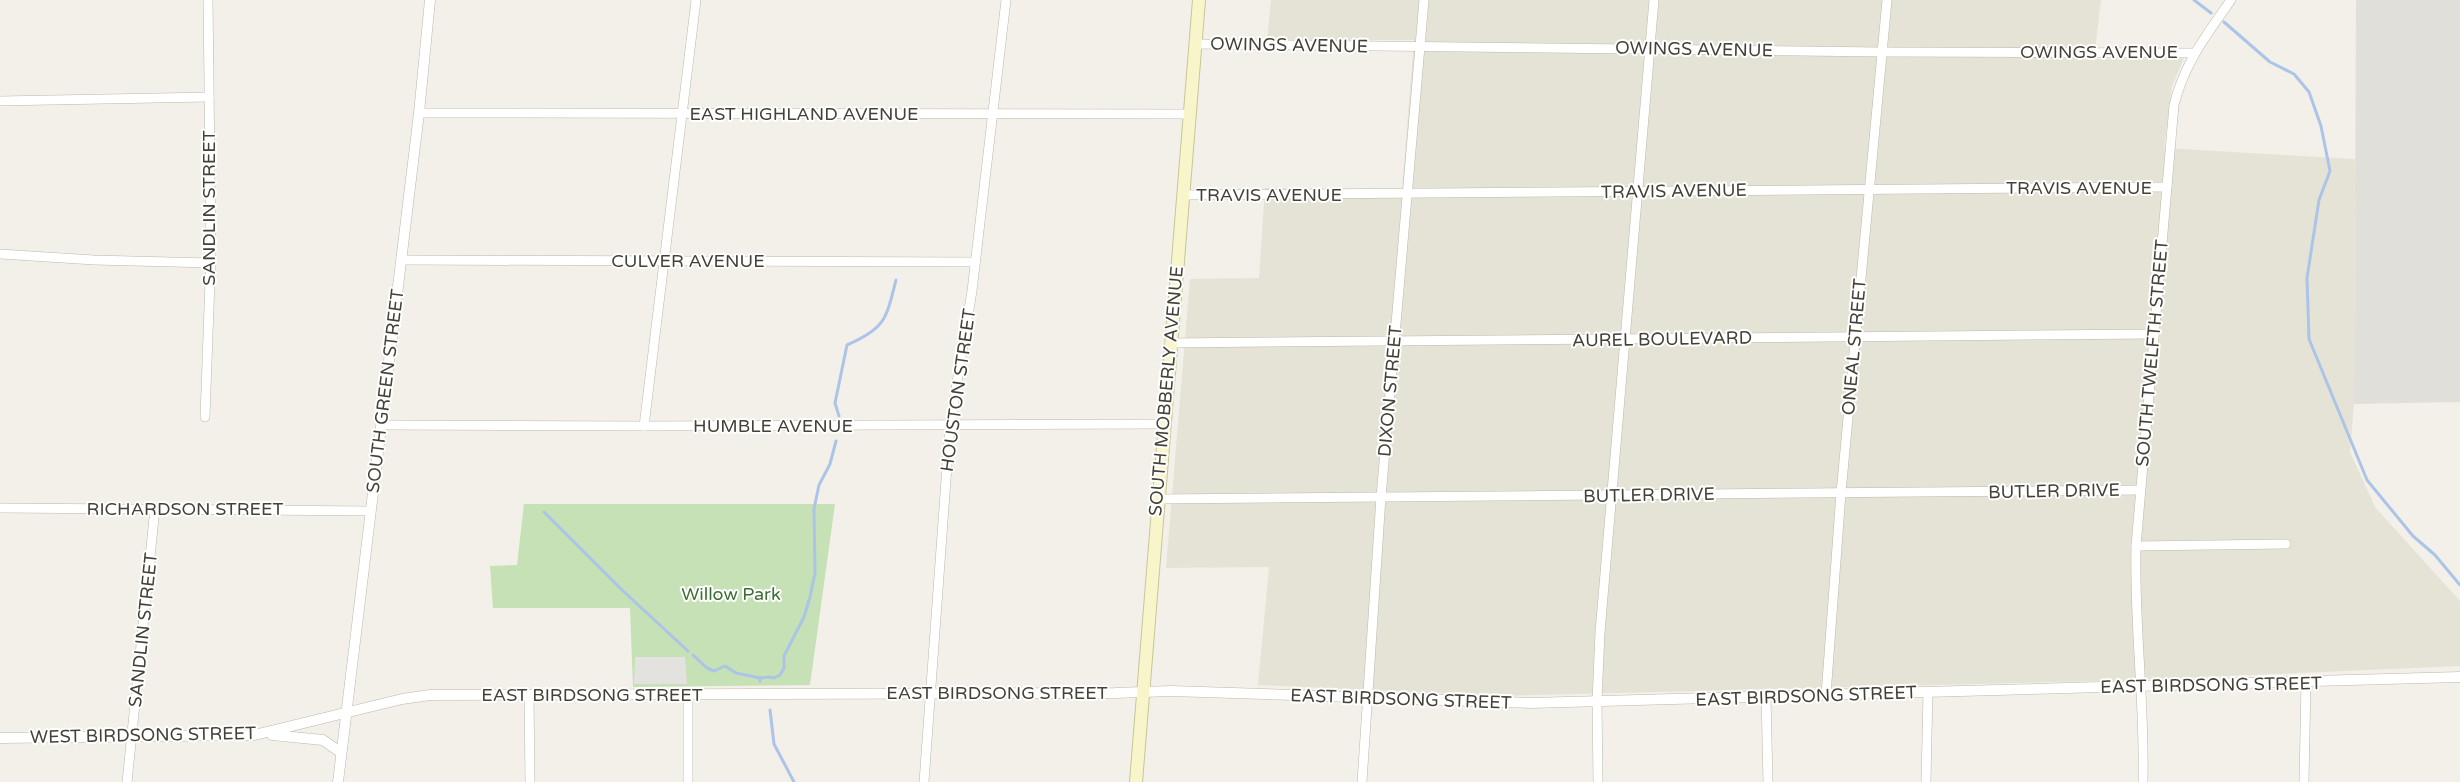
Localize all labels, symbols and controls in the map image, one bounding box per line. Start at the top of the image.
street label: OWINGS AVENUE [1210,33,1368,57]
street label: OWINGS AVENUE [1615,37,1773,61]
street label: OWINGS AVENUE [2020,41,2178,63]
street label: EAST HIGHLAND AVENUE [689,103,919,125]
street label: SANDLIN STREET [198,130,220,286]
street label: TRAVIS AVENUE [2006,177,2152,199]
street label: TRAVIS AVENUE [1601,179,1747,203]
street label: TRAVIS AVENUE [1196,184,1342,206]
street label: SOUTH TWELFTH STREET [2131,238,2173,467]
street label: CULVER AVENUE [611,250,765,272]
street label: SOUTH MOBBERLY AVENUE [1144,265,1188,517]
street label: ONEAL STREET [1837,278,1871,416]
street label: SOUTH GREEN STREET [362,288,408,494]
street label: HOUSTON STREET [936,307,980,473]
street label: DIXON STREET [1373,324,1407,458]
street label: AUREL BOULEVARD [1572,326,1752,352]
street label: HUMBLE AVENUE [693,415,853,437]
street label: BUTLER DRIVE [1988,479,2120,503]
street label: BUTLER DRIVE [1583,483,1715,507]
street label: RICHARDSON STREET [87,498,283,520]
street label: SANDLIN STREET [124,552,162,708]
park label: Willow Park [681,583,781,605]
street label: EAST BIRDSONG STREET [2100,672,2322,698]
street label: EAST BIRDSONG STREET [1695,681,1917,711]
street label: EAST BIRDSONG STREET [886,682,1108,704]
street label: EAST BIRDSONG STREET [481,684,703,706]
street label: EAST BIRDSONG STREET [1290,684,1512,714]
street label: WEST BIRDSONG STREET [30,722,256,748]

